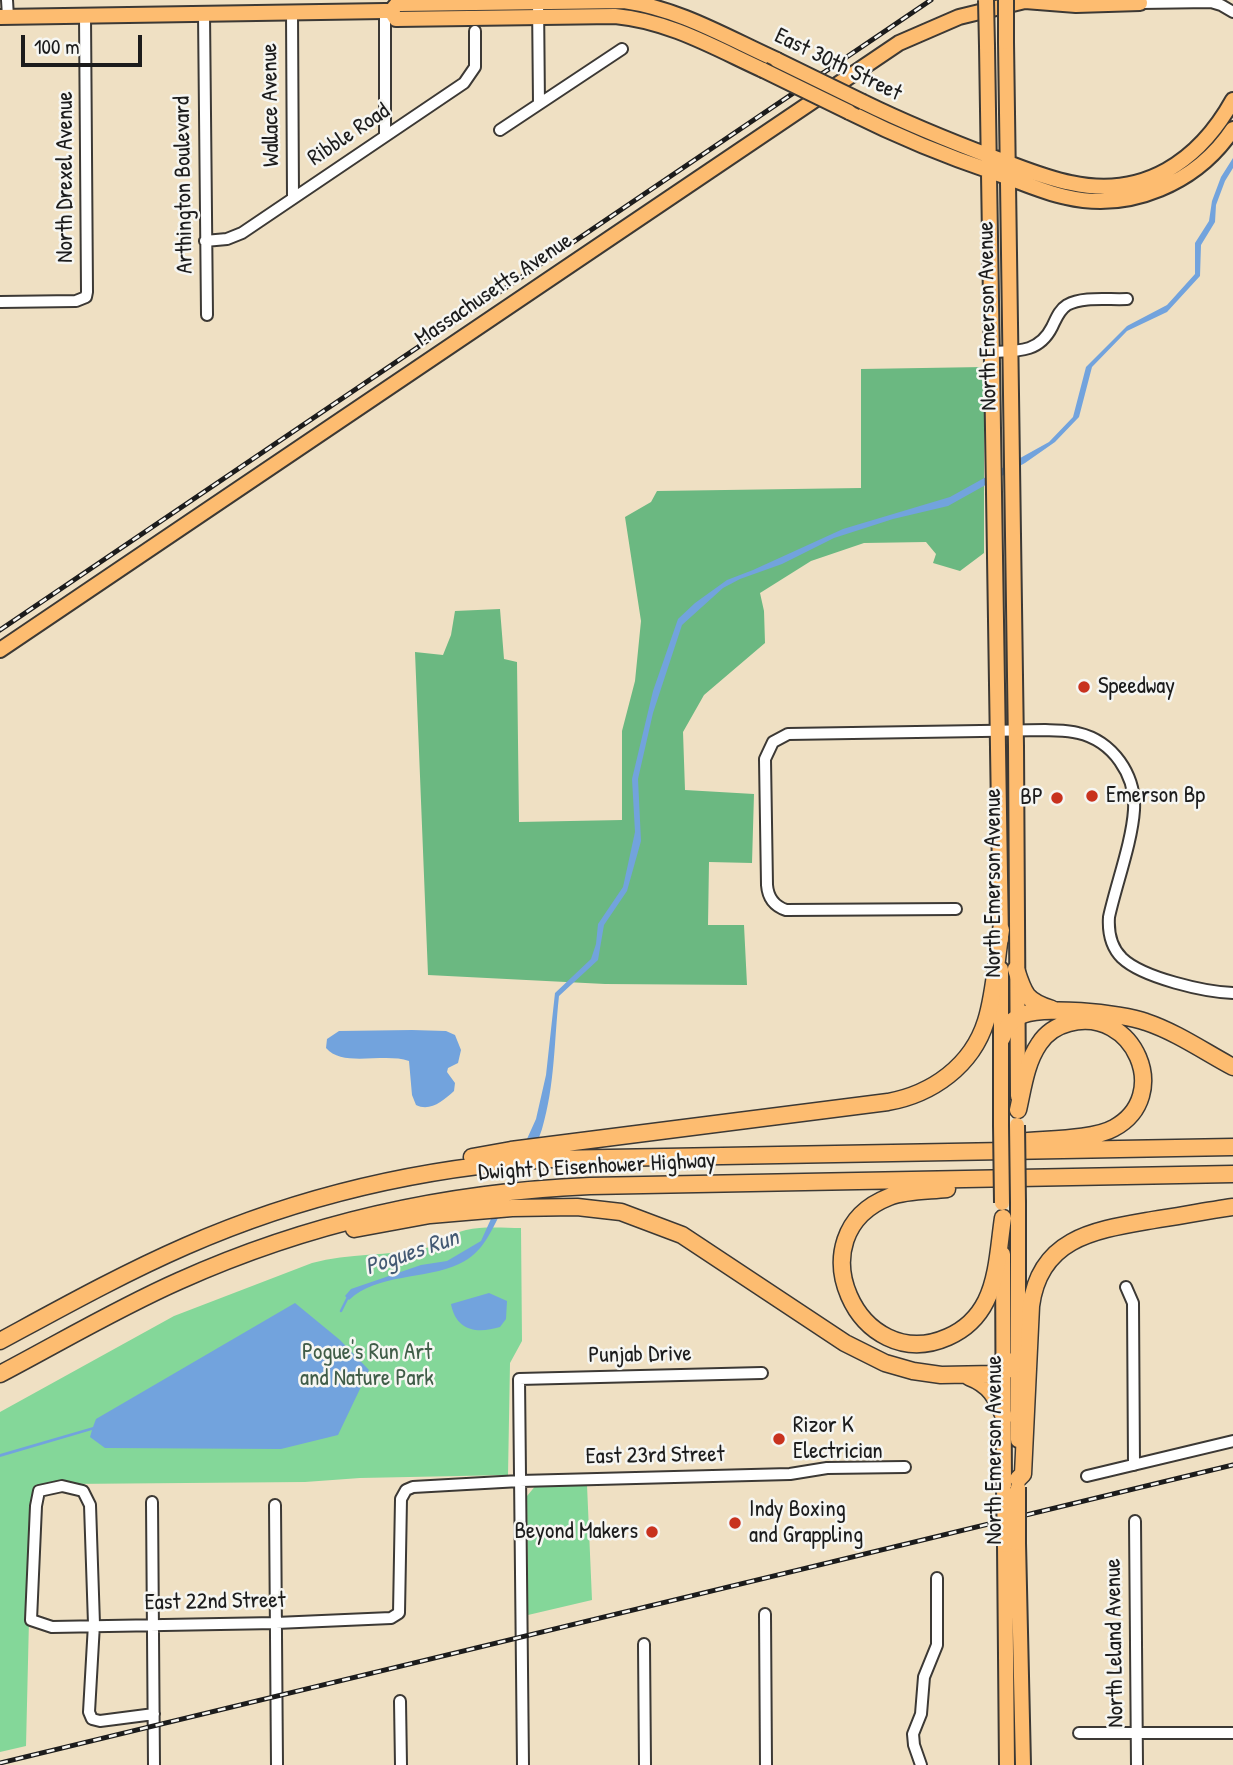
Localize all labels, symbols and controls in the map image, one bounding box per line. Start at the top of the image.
scale bar [24,21,145,65]
street label: East 30th Street [770,22,906,108]
text: 100 m [34,32,80,61]
street label: Wallace Avenue [256,43,286,167]
street label: North Drexel Avenue [52,91,80,263]
street label: Arthington Boulevard [169,96,199,274]
street label: Ribble Road [303,98,395,172]
street label: North Emerson Avenue [973,221,1003,411]
street label: Massachusetts Avenue [410,227,578,353]
place label: Speedway [1098,673,1175,701]
marker: Speedway [1076,679,1092,695]
place label: Emerson Bp [1106,782,1205,810]
place label: BP [1020,784,1043,812]
street label: North Emerson Avenue [980,788,1008,978]
marker: Emerson Bp [1084,788,1100,804]
marker: BP [1049,790,1065,806]
street label: Dwight D Eisenhower Highway [478,1147,716,1187]
water label: Pogues Run [361,1224,463,1282]
park label: Pogue's Run Art and Nature Park [300,1339,434,1393]
street label: Punjab Drive [588,1340,692,1370]
street label: North Emerson Avenue [981,1355,1009,1545]
place label: Rizor K Electrician [793,1412,883,1466]
marker: Rizor K Electrician [771,1431,787,1447]
street label: East 23rd Street [585,1441,725,1471]
place label: Indy Boxing and Grappling [749,1496,863,1550]
marker: Indy Boxing and Grappling [727,1515,743,1531]
place label: Beyond Makers [514,1518,638,1546]
marker: Beyond Makers [644,1524,660,1540]
street label: North Leland Avenue [1100,1558,1130,1728]
street label: East 22nd Street [144,1587,286,1617]

